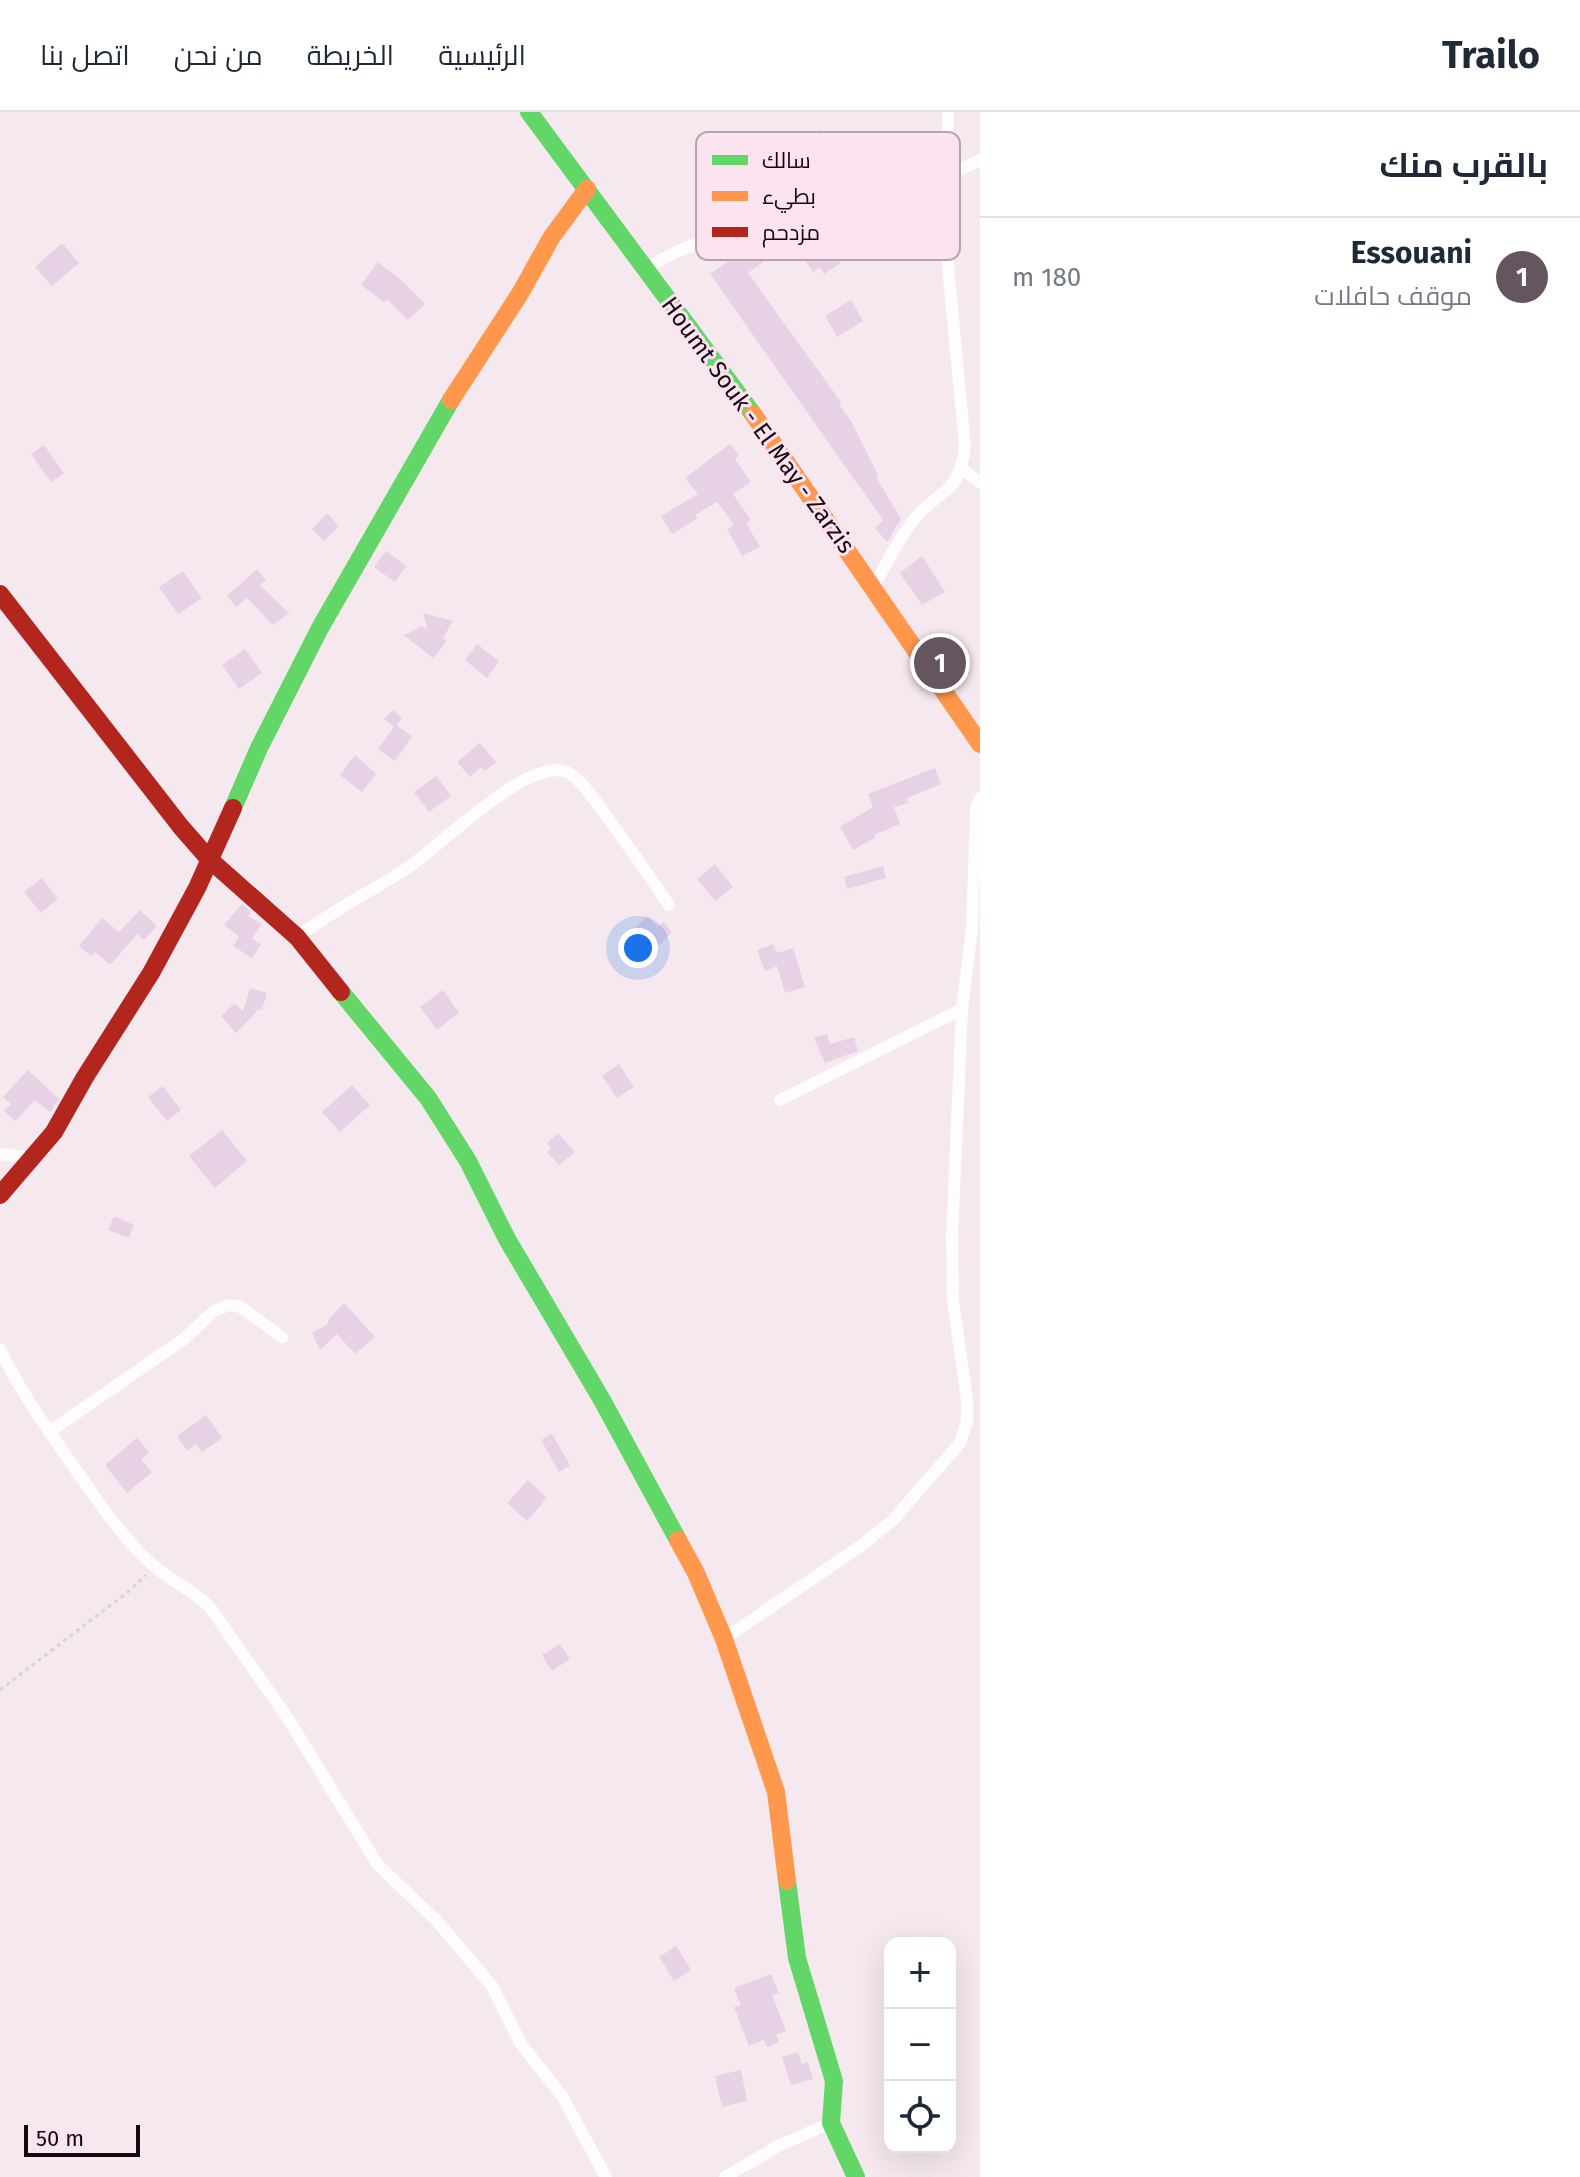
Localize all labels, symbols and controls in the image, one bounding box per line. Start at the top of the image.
text: Trailo [1442,32,1540,78]
text: اتصل بنا [40,39,130,72]
text: من نحن [174,39,263,72]
text: الخريطة [307,39,394,72]
text: الرئيسية [438,39,526,72]
legend [696,132,960,260]
text: بالقرب منك [1380,145,1548,186]
text: سالك [762,147,811,174]
text: بطيء [762,183,816,213]
text: مزدحم [762,219,820,248]
text: Essouani [1351,235,1472,271]
text: 180 m [1012,262,1081,293]
text: 1 [1516,262,1528,293]
text: موقف حافلات [1314,281,1472,312]
street label: Houmt Souk - El May - Zarzis [656,291,860,559]
pin: 1 [914,633,966,693]
your location [618,928,658,968]
map controls [884,1937,956,2153]
button: + [884,1937,956,2009]
button: − [884,2009,956,2081]
button: locate [884,2081,956,2153]
scale bar [24,2121,140,2157]
text: 50 m [36,2125,84,2152]

